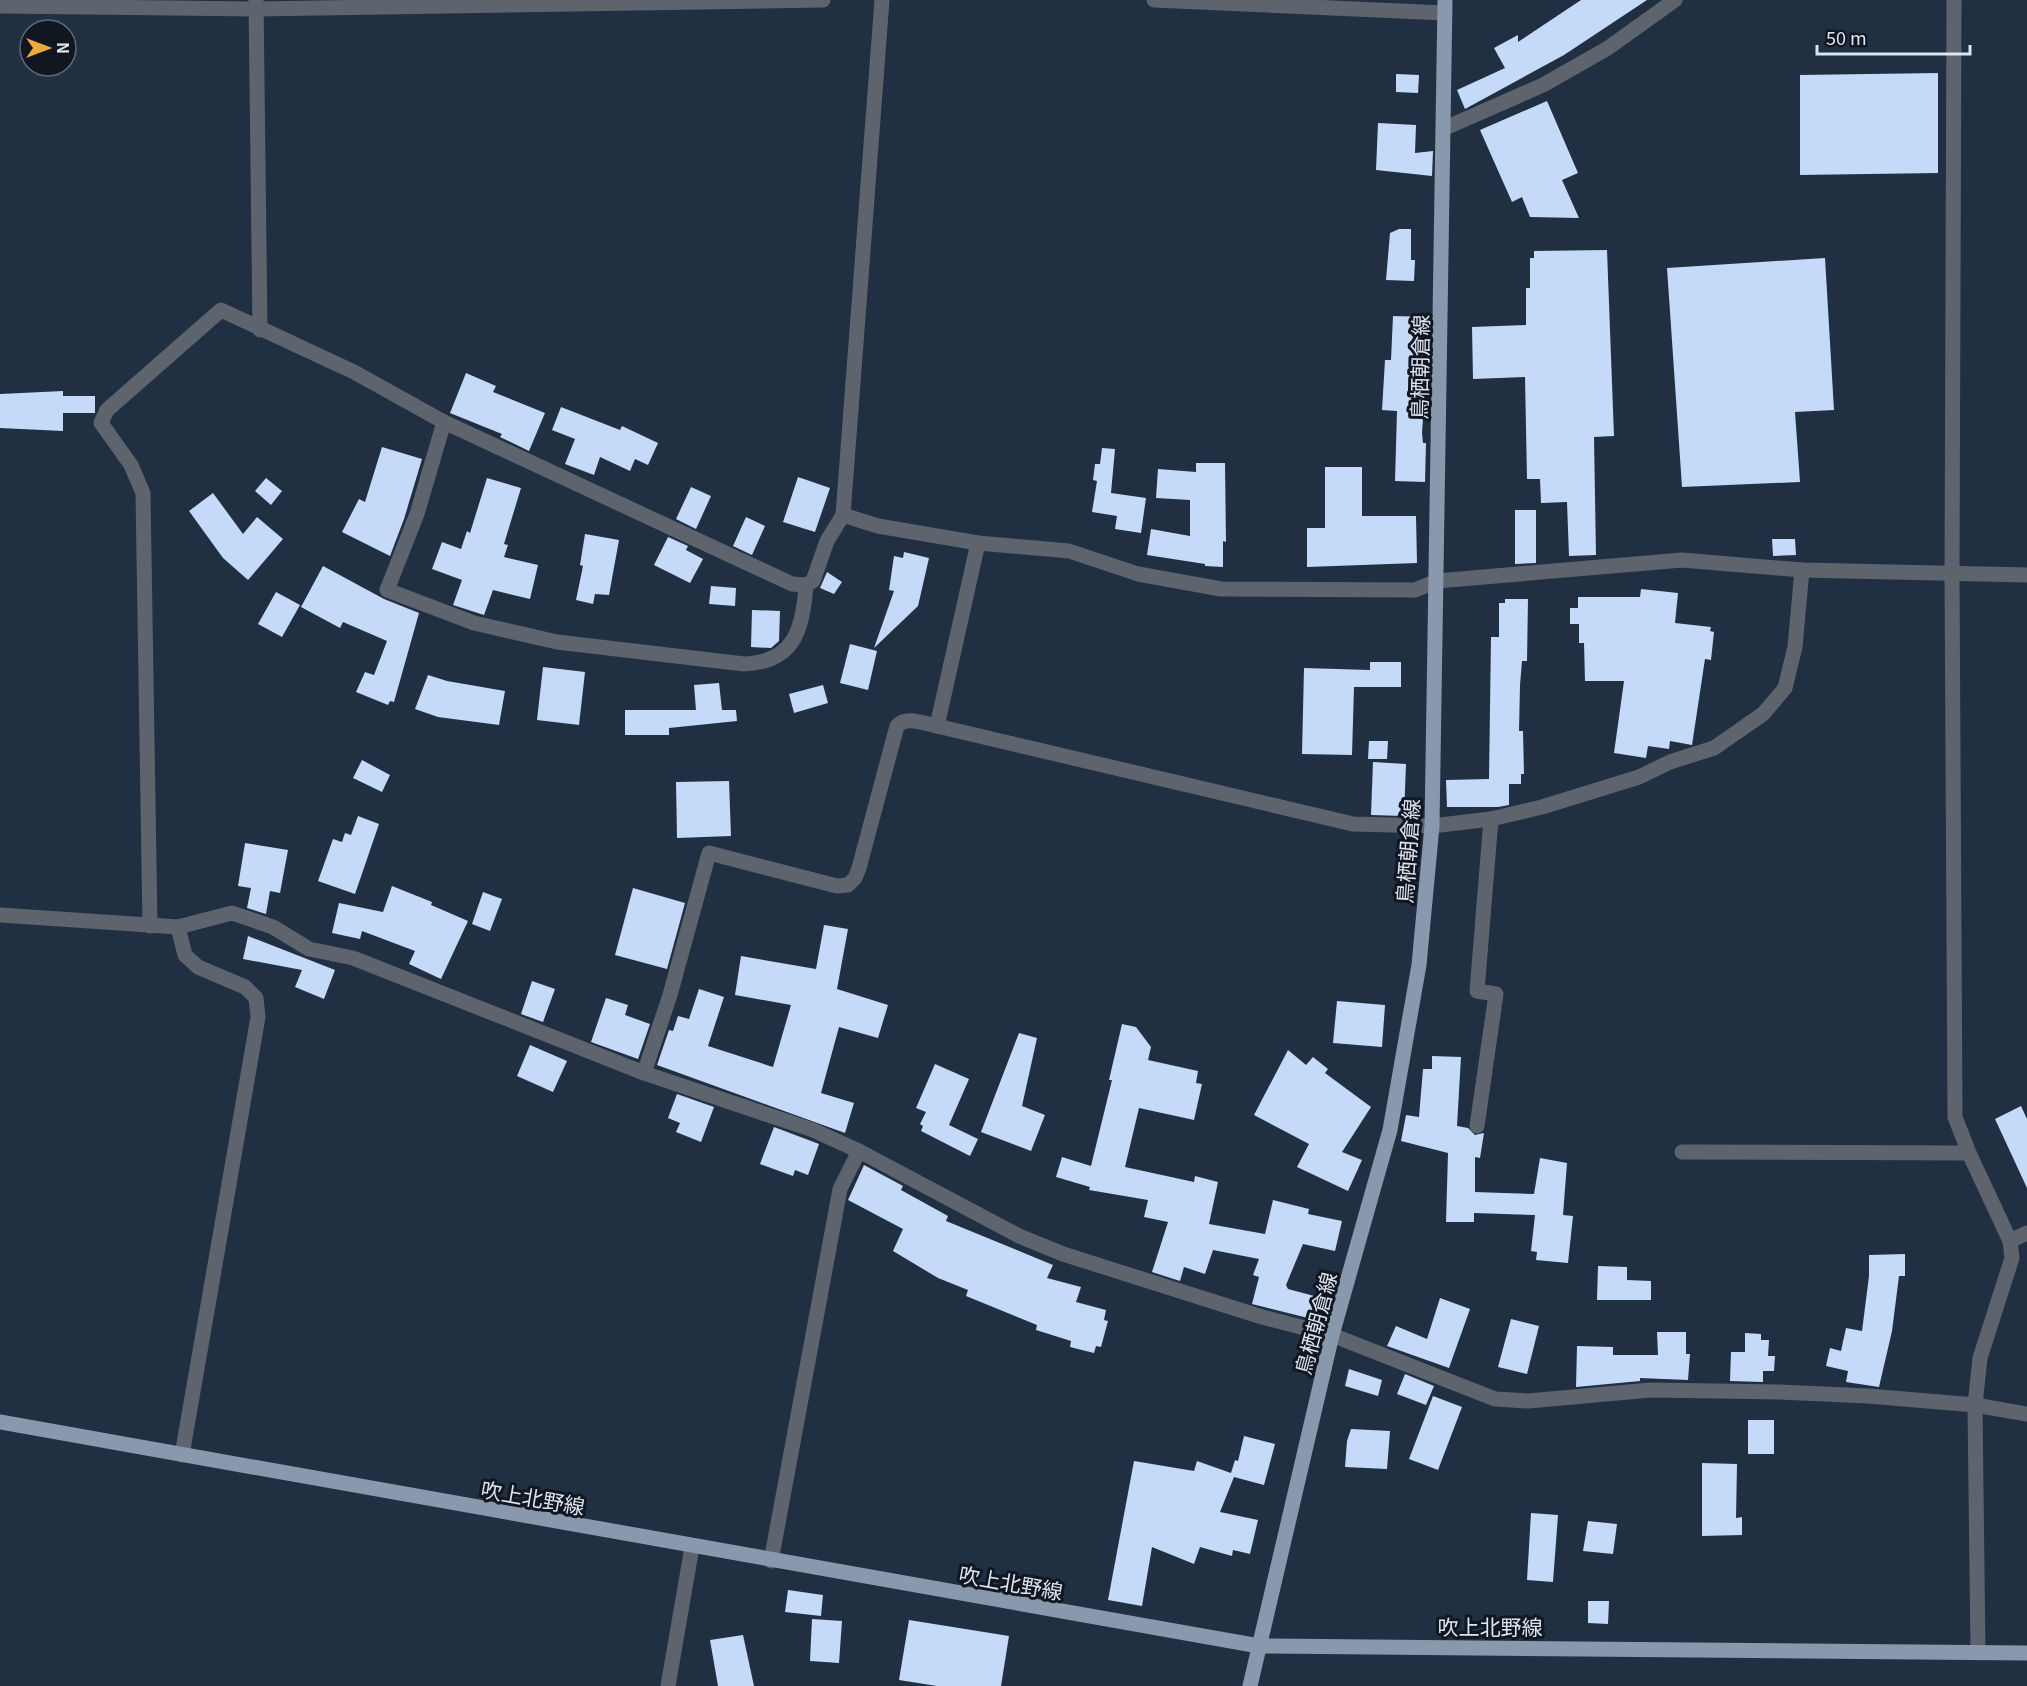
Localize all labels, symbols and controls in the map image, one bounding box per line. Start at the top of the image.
north arrow [18,18,78,78]
scale bar [1817,18,1970,56]
text: 50 m [1826,24,1867,50]
text: N [52,42,76,54]
street label: 鳥栖朝倉線 [1403,314,1435,420]
street label: 鳥栖朝倉線 [1388,798,1426,904]
street label: 鳥栖朝倉線 [1287,1268,1343,1378]
street label: 吹上北野線 [479,1473,587,1521]
street label: 吹上北野線 [957,1558,1065,1606]
street label: 吹上北野線 [1438,1611,1543,1641]

